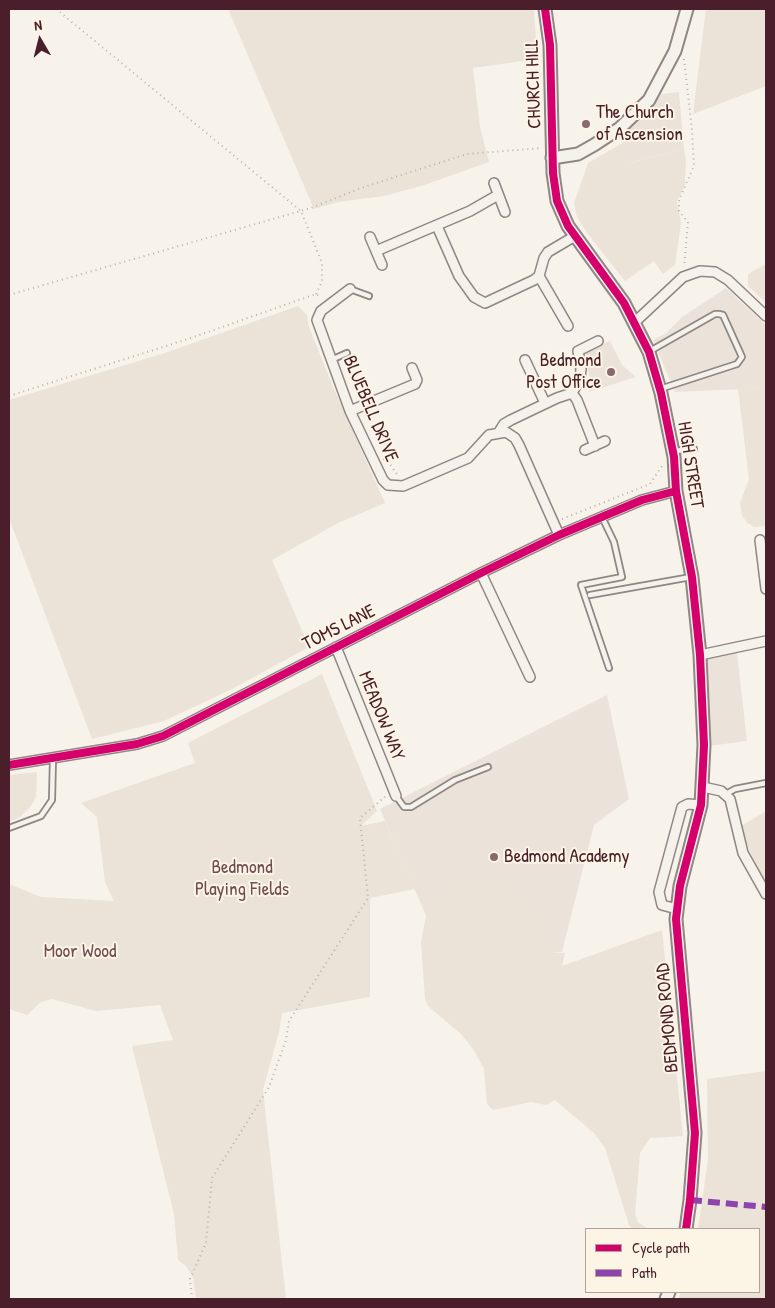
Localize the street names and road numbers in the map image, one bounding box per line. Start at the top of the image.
street label: CHURCH HILL [521,39,547,129]
street label: BLUEBELL DRIVE [337,352,403,466]
street label: HIGH STREET [672,420,708,510]
street label: TOMS LANE [299,600,379,656]
street label: MEADOW WAY [353,668,409,764]
street label: BEDMOND ROAD [652,962,684,1074]

